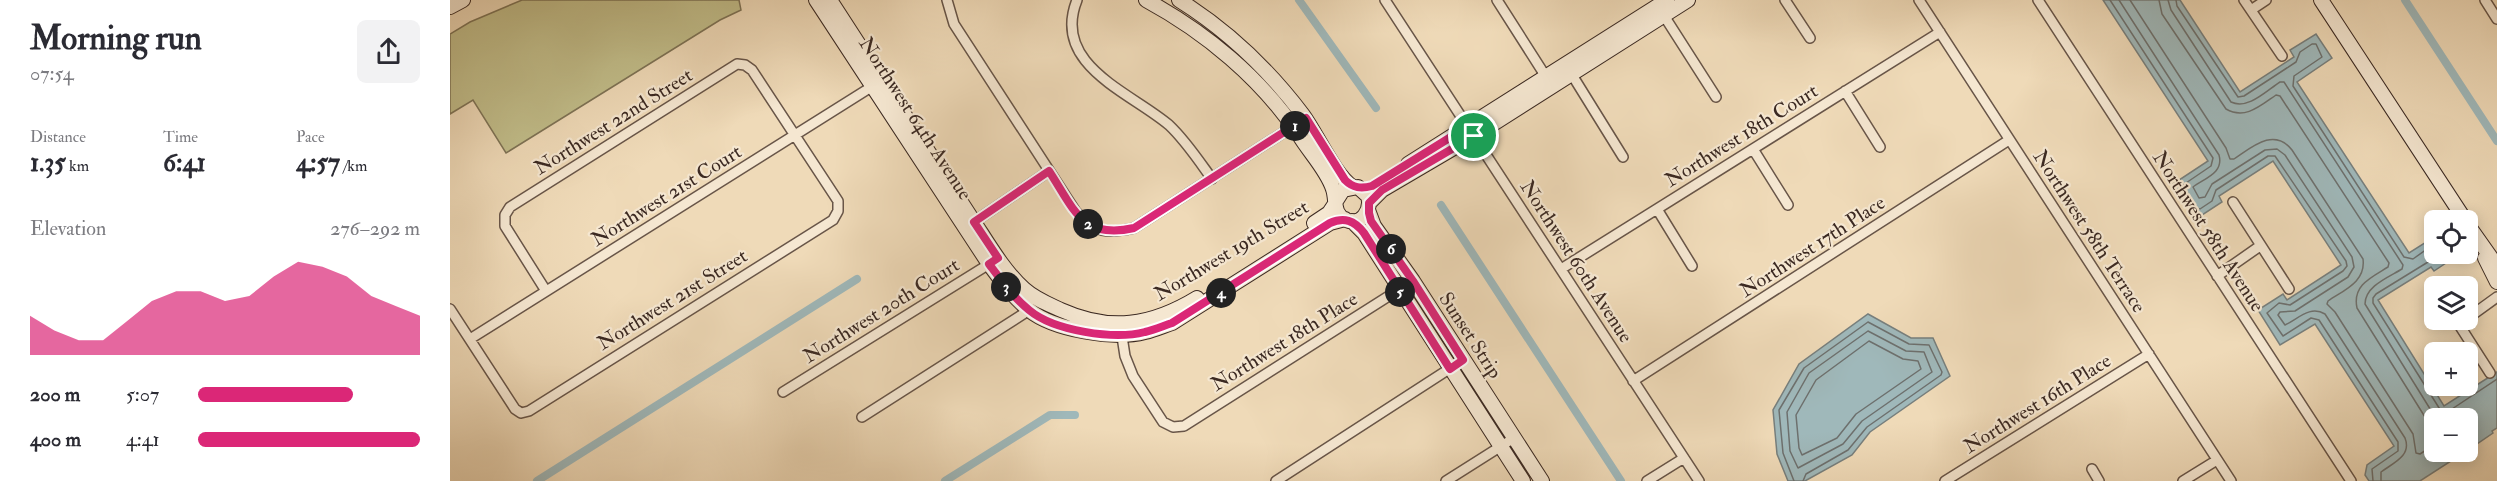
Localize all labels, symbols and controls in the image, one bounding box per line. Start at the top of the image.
text: Morning run [30,18,202,59]
button: share [357,20,420,83]
street label: Northwest 64th Avenue [854,32,978,204]
text: 07:54 [30,61,73,86]
street label: Northwest 22nd Street [529,62,698,180]
street label: Northwest 18th Court [1660,78,1823,193]
pin [1448,110,1499,161]
pin: 1 [1280,111,1310,141]
text: 1 [1292,116,1298,136]
icon: arrive [1457,119,1490,152]
text: Distance [30,127,86,147]
text: Time [163,127,198,147]
text: Pace [296,127,325,147]
street label: Northwest 21st Court [586,139,747,252]
street label: Northwest 58th Terrace [2028,145,2152,317]
street label: Northwest 58th Avenue [2147,146,2270,316]
text: 1.35 [30,147,66,179]
text: 6:41 [163,147,206,179]
text: 4:57 [296,147,340,179]
text: km [66,156,89,176]
text: /km [340,156,367,176]
street label: Northwest 60th Avenue [1515,175,1638,347]
street label: Northwest 17th Place [1735,190,1890,303]
street label: Northwest 19th Street [1149,194,1314,306]
pin: 2 [1073,209,1103,239]
map controls [2424,210,2478,462]
button: locate [2424,210,2478,264]
text: 2 [1084,214,1092,234]
text: Elevation [30,216,106,241]
text: 276–292 m [330,216,420,241]
pin: 6 [1376,234,1406,264]
text: 6 [1387,239,1395,259]
street label: Northwest 21st Street [593,243,752,356]
street label: Northwest 20th Court [799,252,964,369]
pin: 3 [991,272,1021,302]
button: layers [2424,276,2478,330]
text: 3 [1003,277,1009,297]
pin: 5 [1385,277,1415,307]
pin: 4 [1206,278,1236,308]
text: 5 [1396,282,1404,302]
text: 4 [1217,283,1225,303]
street label: Northwest 18th Place [1206,286,1362,397]
street label: Sunset Strip [1433,287,1508,384]
button: + [2424,342,2478,396]
street label: Northwest 16th Place [1959,348,2116,459]
text: 200 m [30,382,80,407]
text: 5:07 [126,382,159,407]
button: − [2424,408,2478,462]
text: 400 m [30,427,81,452]
text: 4:41 [126,427,160,452]

